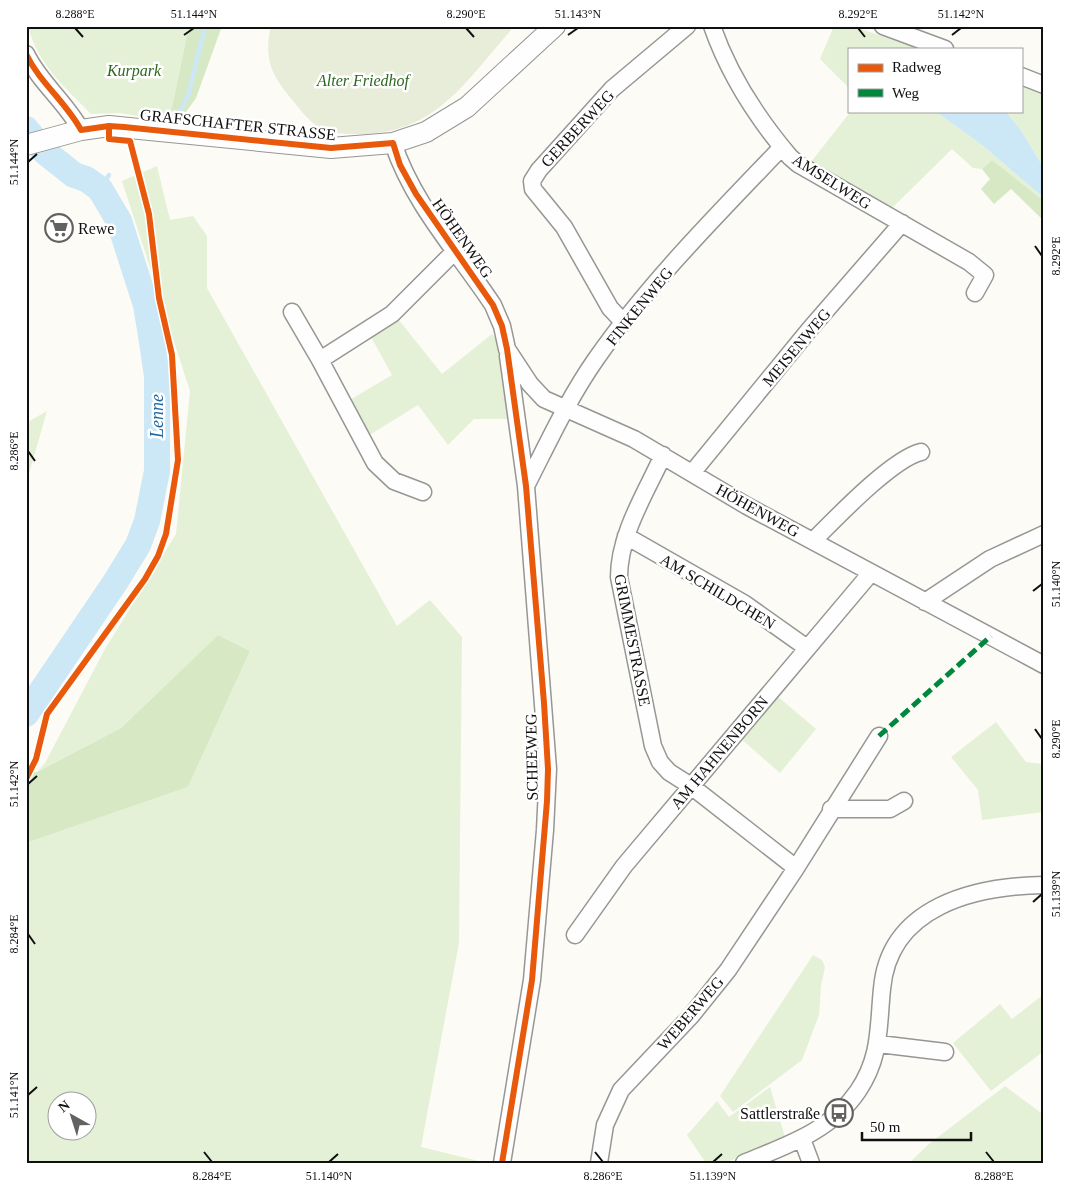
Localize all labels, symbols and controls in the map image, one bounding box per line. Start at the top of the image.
text: 8.288°E [55,7,95,21]
text: 51.144°N [171,7,218,21]
text: 8.290°E [446,7,486,21]
text: 51.143°N [555,7,602,21]
text: 8.292°E [838,7,878,21]
text: 51.142°N [938,7,985,21]
legend [848,48,1022,112]
text: Radweg [892,59,942,75]
park label: Kurpark [106,62,162,80]
park label: Alter Friedhof [316,72,412,90]
text: Weg [892,85,920,101]
street label: GERBERWEG [538,86,618,170]
street label: GRAFSCHAFTER STRASSE [139,106,337,143]
text: 51.144°N [7,138,21,185]
street label: AMSELWEG [789,151,875,213]
street label: HÖHENWEG [429,196,496,281]
supermarket icon: Rewe [44,213,74,243]
place label: Rewe [78,220,114,237]
text: 8.292°E [1049,236,1063,276]
street label: FINKENWEG [603,264,676,349]
street label: MEISENWEG [759,305,834,390]
water label: Lenne [147,394,167,439]
text: 8.286°E [7,431,21,471]
street label: HÖHENWEG [713,481,803,540]
street label: AM SCHILDCHEN [657,550,779,633]
text: 51.140°N [1049,560,1063,607]
street label: GRIMMESTRASSE [611,573,654,708]
street label: AM HAHNENBORN [667,692,772,812]
street label: SCHEEWEG [522,713,541,801]
text: 8.290°E [1049,719,1063,759]
text: 51.142°N [7,760,21,807]
text: 51.139°N [1049,870,1063,917]
text: 8.284°E [7,914,21,954]
street label: WEBERWEG [654,973,727,1053]
text: 51.141°N [7,1071,21,1118]
north arrow [48,1092,98,1142]
text: N [55,1097,73,1115]
bus stop icon: Sattlerstraße [824,1098,854,1128]
place label: Sattlerstraße [740,1105,820,1122]
scale bar [862,1109,971,1141]
text: 50 m [870,1119,901,1135]
text: 8.284°E [192,1169,232,1183]
text: 51.140°N [306,1169,353,1183]
text: 8.286°E [583,1169,623,1183]
text: 51.139°N [690,1169,737,1183]
text: 8.288°E [974,1169,1014,1183]

